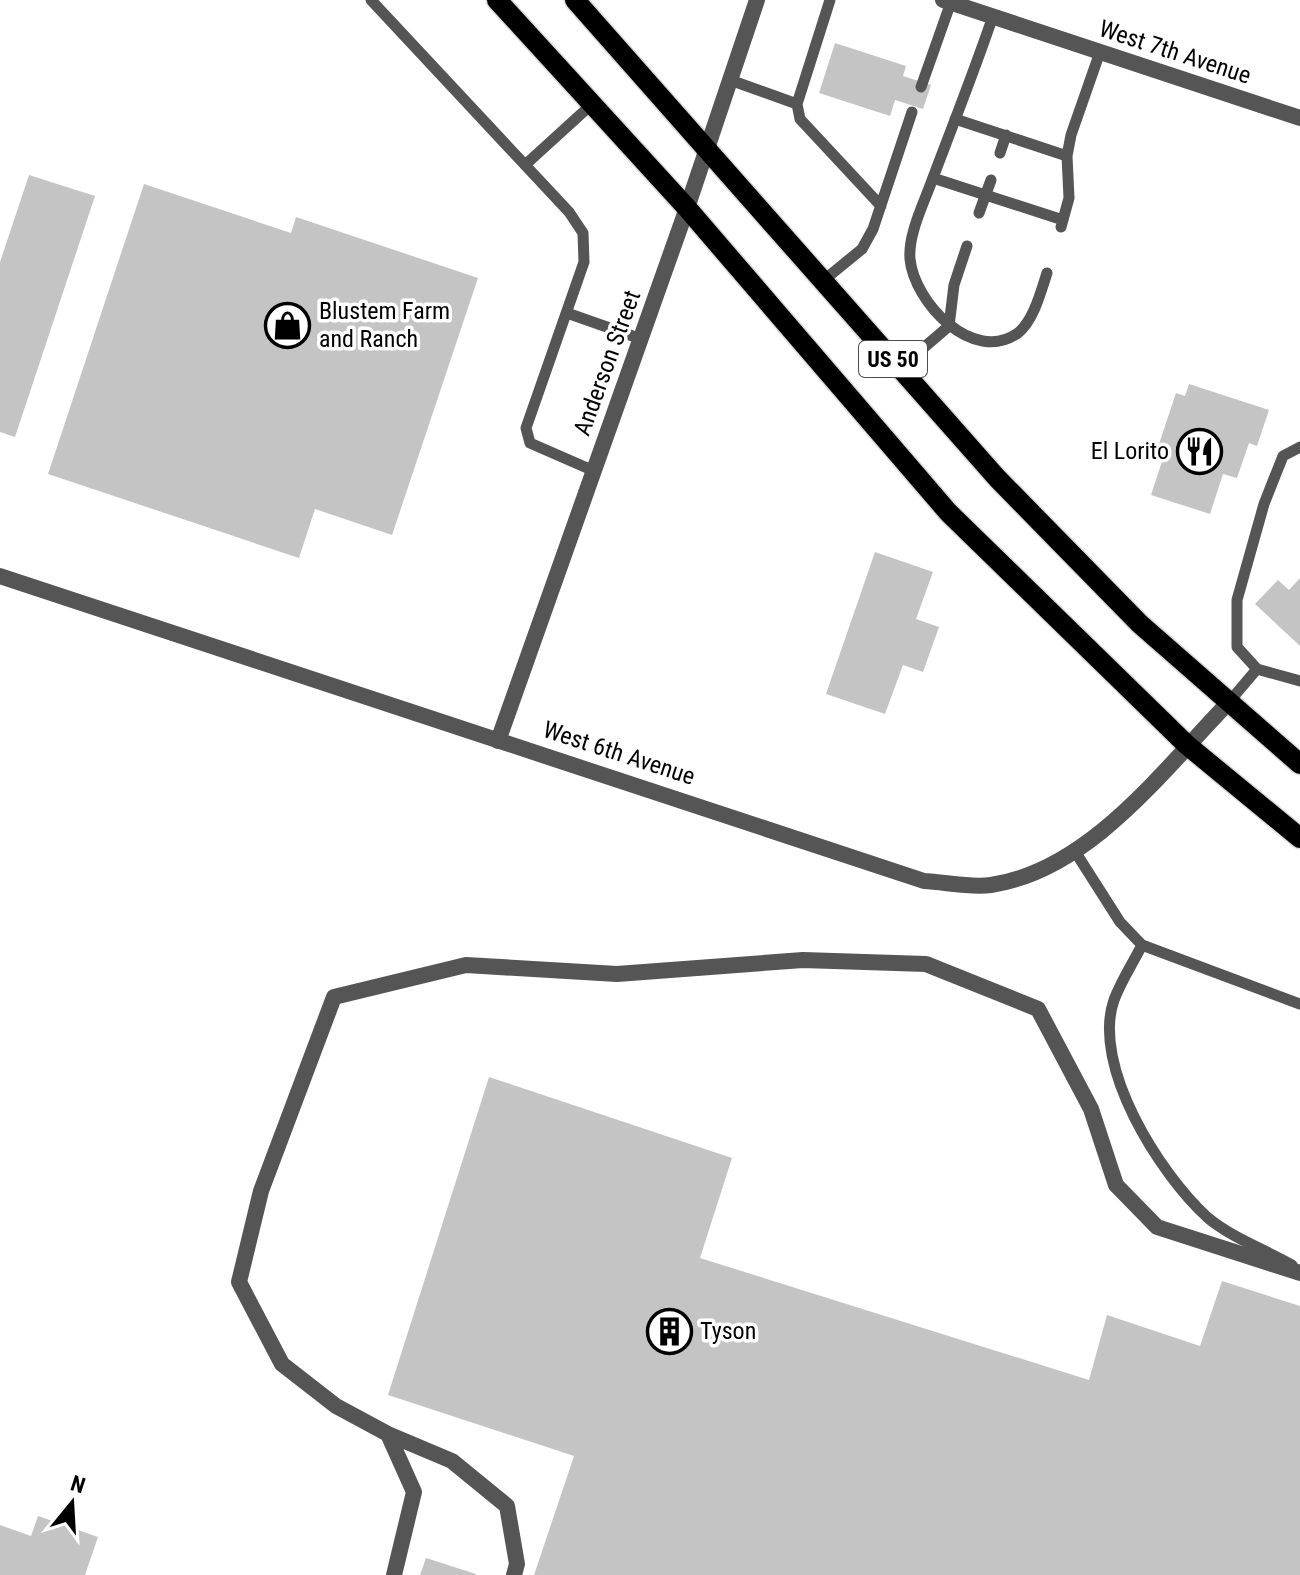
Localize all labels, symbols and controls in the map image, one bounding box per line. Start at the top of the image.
street label: West 7th Avenue [1096,14,1254,90]
street label: Anderson Street [568,287,646,439]
place label: Blustem Farm and Ranch [319,297,450,353]
shop icon: Blustem Farm and Ranch [264,301,312,349]
road number: US 50 [859,341,927,377]
restaurant icon: El Lorito [1176,427,1224,475]
place label: El Lorito [1091,437,1169,465]
street label: West 6th Avenue [540,715,698,791]
building icon: Tyson [645,1307,693,1355]
place label: Tyson [700,1317,756,1345]
north arrow [32,1463,112,1543]
text: N [68,1470,88,1498]

